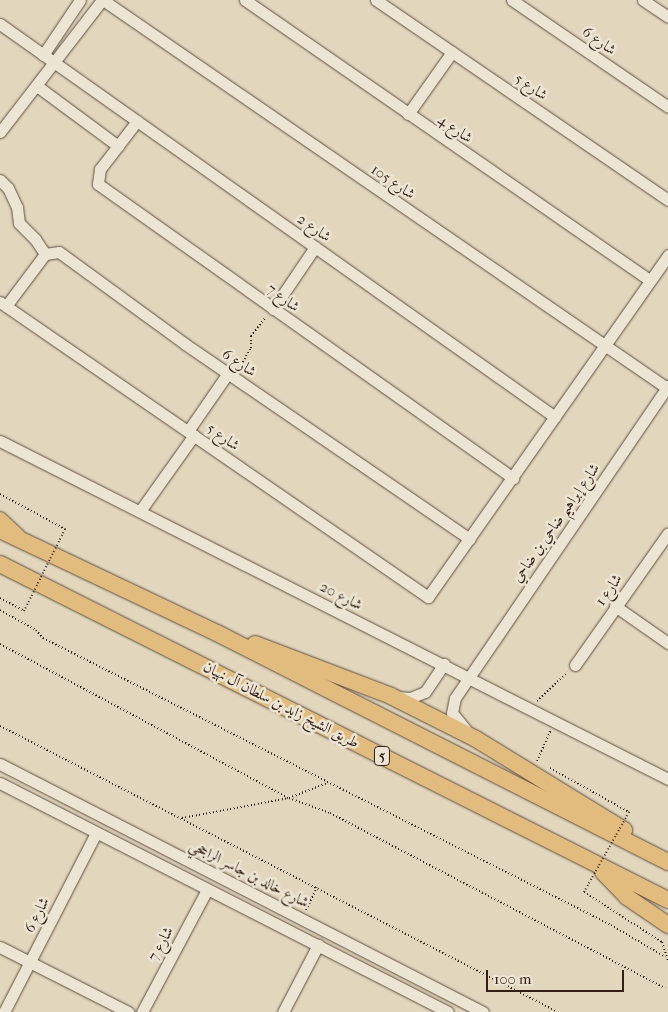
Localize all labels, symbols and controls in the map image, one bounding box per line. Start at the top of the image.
street label: شارع 6 [579,23,619,59]
street label: شارع 5 [511,70,551,104]
street label: شارع 4 [434,111,476,147]
street label: شارع 105 [368,161,418,203]
street label: شارع 2 [294,210,334,246]
street label: شارع 7 [263,280,303,316]
street label: شارع 6 [218,345,260,381]
street label: شارع 5 [203,419,243,455]
street label: شارع إبراهيم ضاحي بن ضاحي [508,460,604,586]
street label: شارع 1 [592,571,626,609]
street label: شارع 20 [317,578,365,614]
street label: طريق الشيخ زايد بن سلطان آل نهيان [200,658,362,752]
road number: 5 [373,744,391,768]
street label: شارع خالد بن جاسر الراجحي [186,836,312,912]
street label: شارع 6 [20,894,54,936]
street label: شارع 7 [144,924,178,964]
scale bar [488,960,626,992]
text: 100 m [494,970,532,988]

